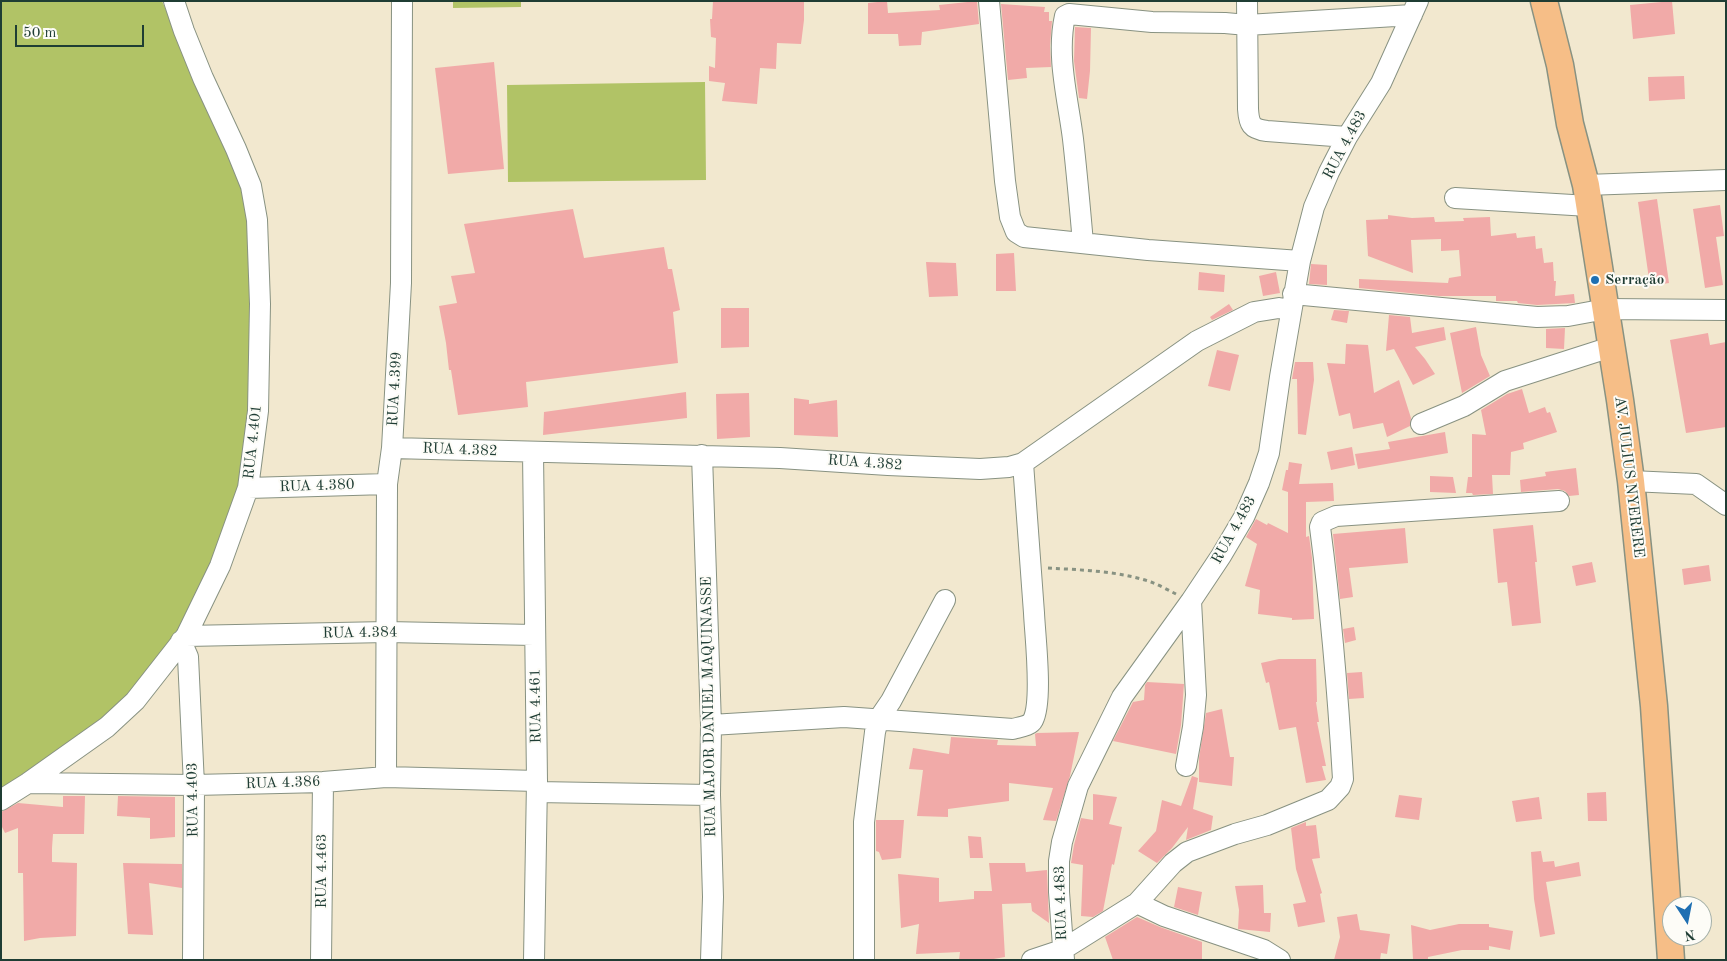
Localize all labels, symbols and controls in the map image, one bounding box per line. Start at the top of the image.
scale bar [18,15,146,47]
text: 50 m [23,26,57,41]
street label: RUA 4.483 [1319,108,1371,182]
place label: Serração [1605,271,1664,289]
marker: Serração [1589,274,1601,286]
street label: RUA 4.399 [384,351,406,427]
street label: AV. JULIUS NYERERE [1610,395,1648,559]
street label: RUA 4.401 [240,404,266,480]
street label: RUA 4.382 [422,440,498,460]
street label: RUA 4.382 [827,451,903,475]
street label: RUA 4.380 [279,476,355,496]
street label: RUA 4.483 [1208,493,1260,567]
street label: RUA MAJOR DANIEL MAQUINASSE [698,576,720,838]
street label: RUA 4.384 [322,623,398,643]
street label: RUA 4.461 [526,668,546,744]
street label: RUA 4.403 [183,762,203,838]
street label: RUA 4.386 [245,773,321,793]
street label: RUA 4.463 [313,833,331,909]
street label: RUA 4.483 [1051,865,1071,941]
north arrow [1662,896,1712,946]
text: N [1683,927,1696,943]

